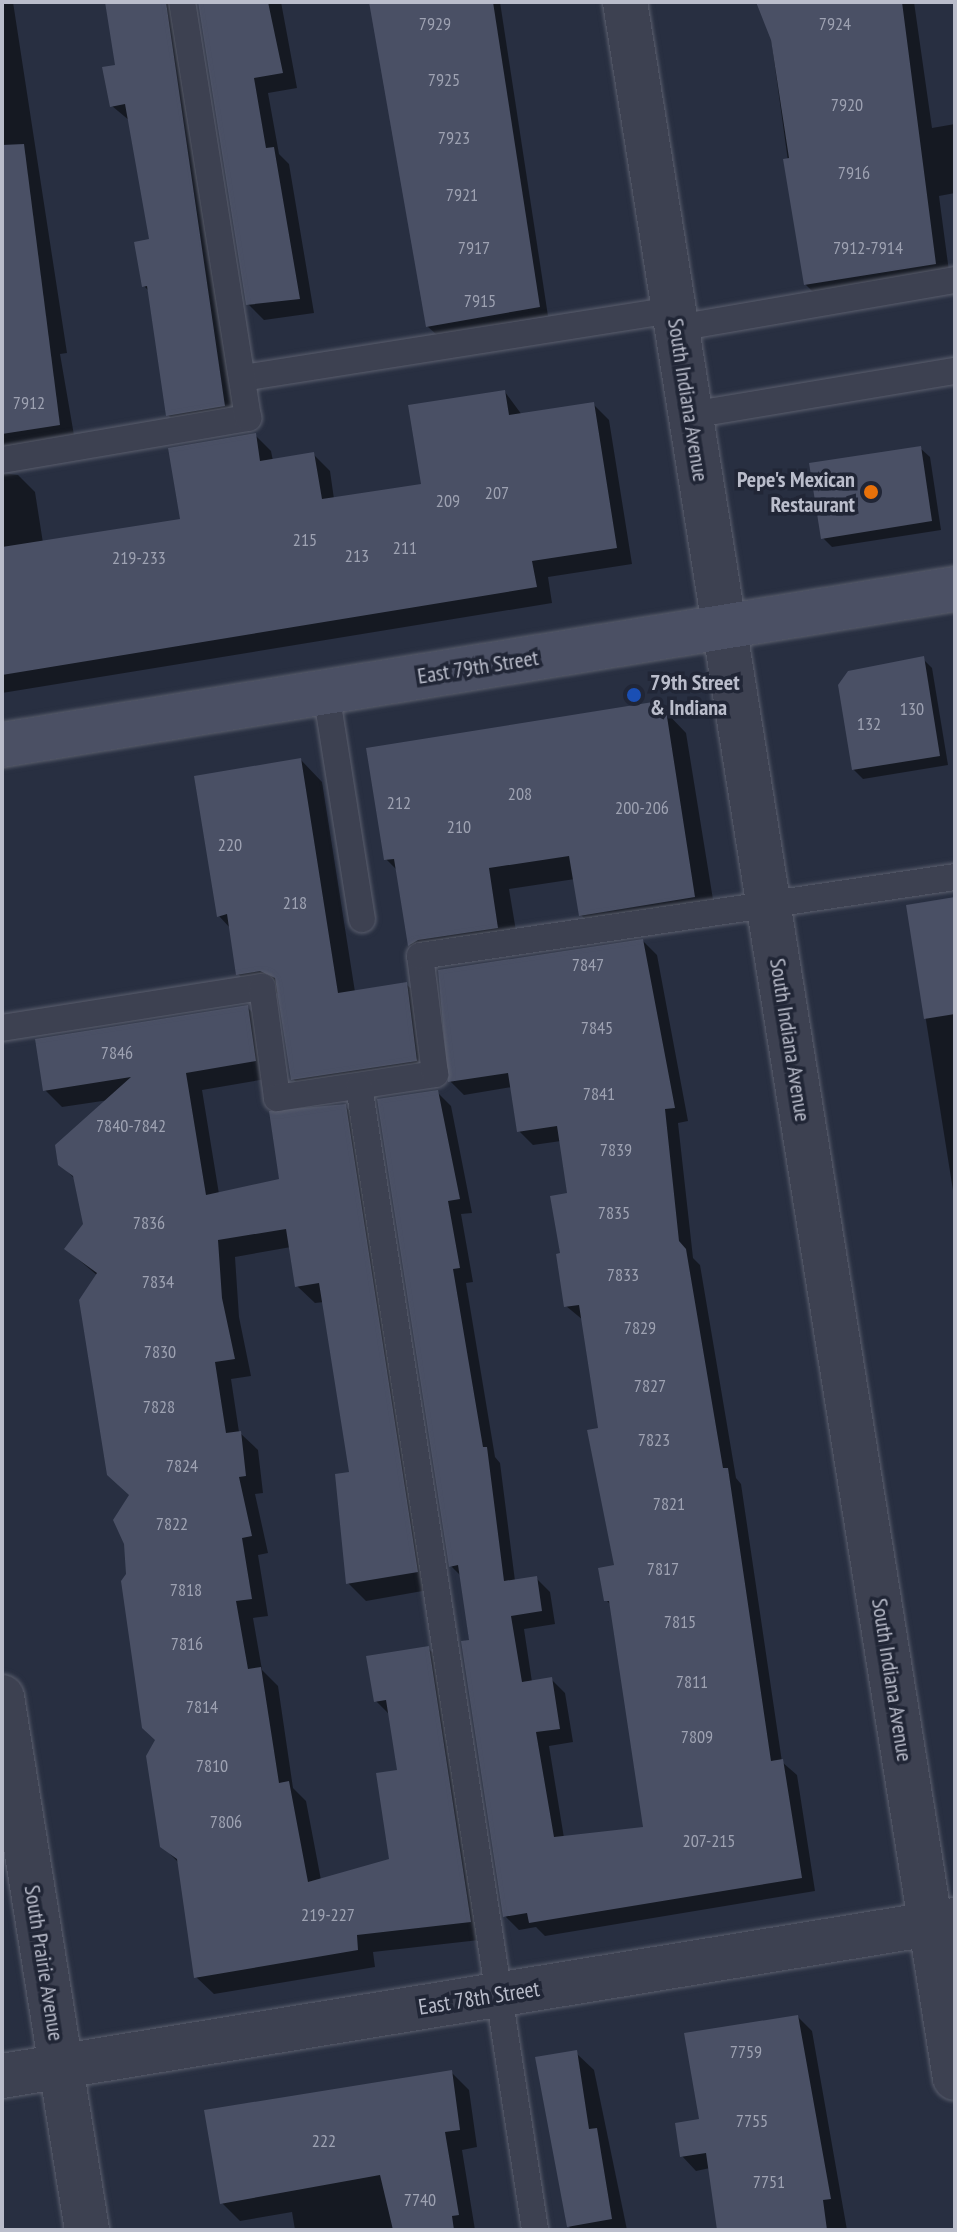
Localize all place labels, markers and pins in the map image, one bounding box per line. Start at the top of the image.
place label: Pepe's Mexican Restaurant [737,466,855,518]
marker: Pepe's Mexican Restaurant [862,483,880,501]
place label: 79th Street & Indiana [650,669,740,720]
marker: 79th Street & Indiana [625,686,643,704]

